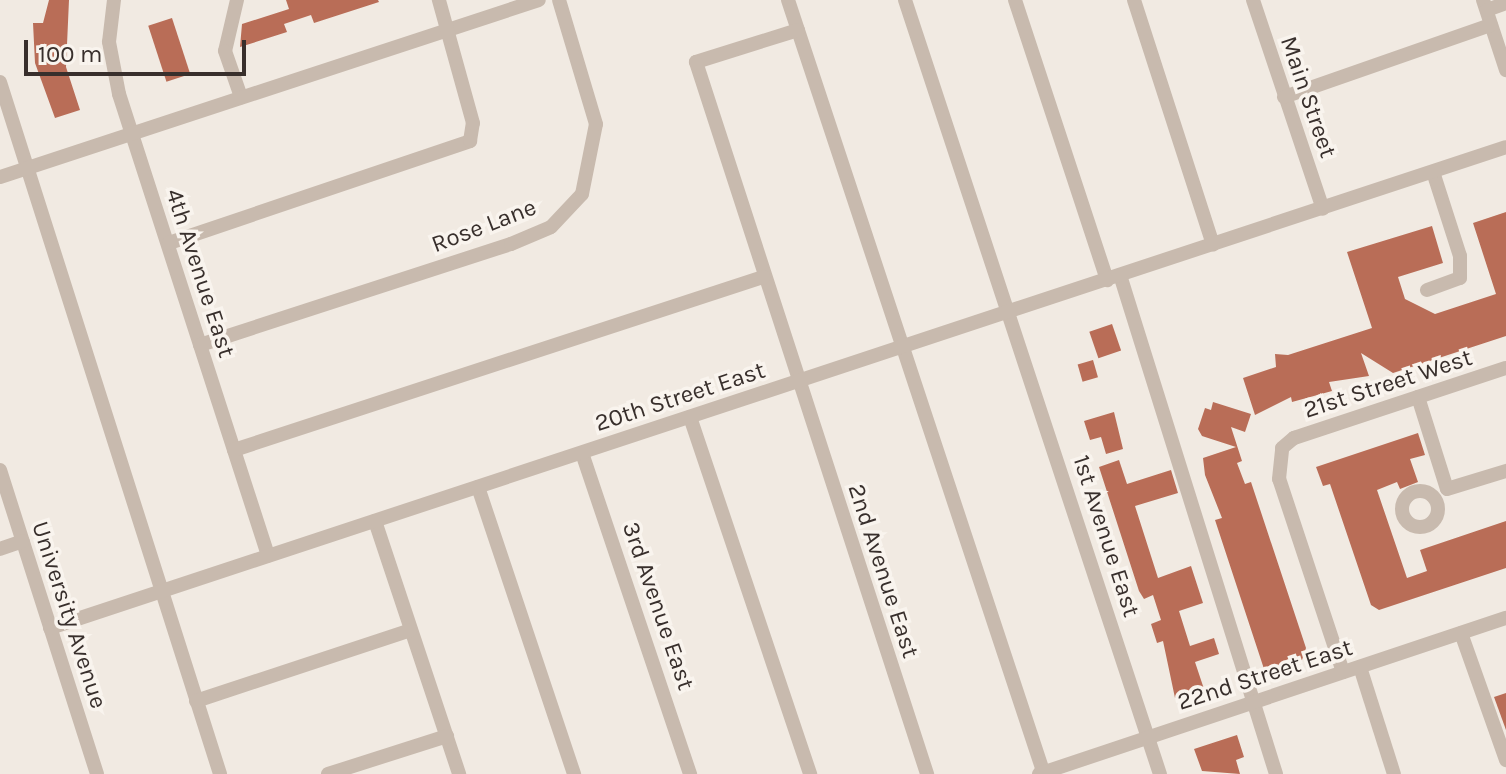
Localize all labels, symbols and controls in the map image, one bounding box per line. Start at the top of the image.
scale bar [28,24,250,74]
street label: Main Street [1274,32,1342,162]
text: 100 m [38,40,103,68]
street label: 4th Avenue East [159,185,241,361]
street label: Rose Lane [428,193,540,259]
street label: 21st Street West [1300,343,1476,425]
street label: 20th Street East [591,356,769,438]
street label: 1st Avenue East [1066,452,1146,620]
street label: 2nd Avenue East [841,480,925,662]
street label: University Avenue [25,518,113,712]
street label: 3rd Avenue East [616,518,700,694]
street label: 22nd Street East [1174,633,1356,717]

